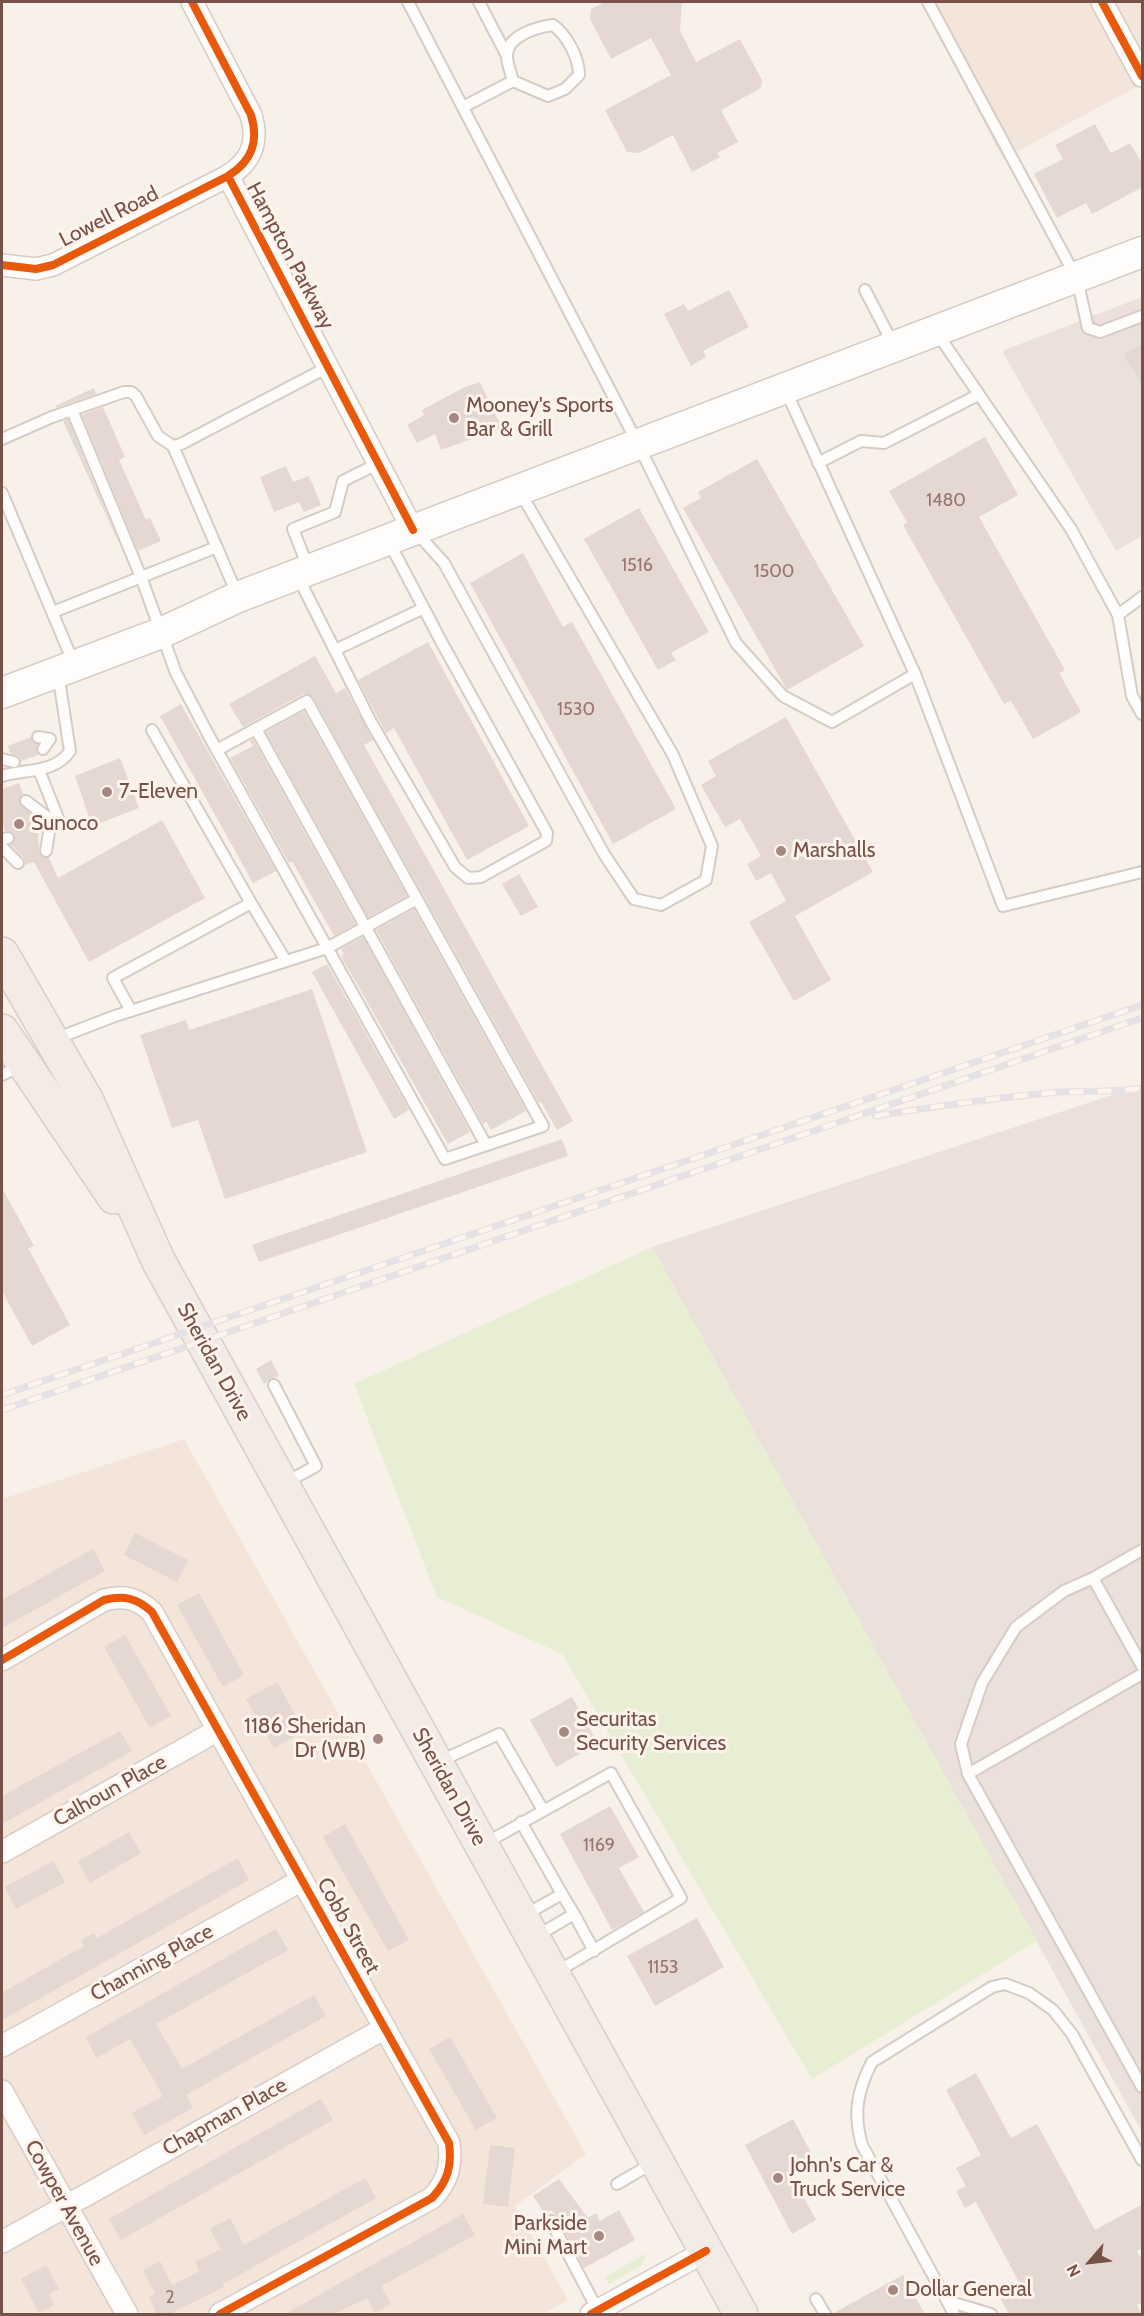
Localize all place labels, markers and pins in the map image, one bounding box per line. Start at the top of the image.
place label: Mooney's Sports Bar & Grill [466,393,613,443]
marker: Mooney's Sports Bar & Grill [447,411,461,425]
place label: 7-Eleven [119,779,198,805]
marker: 7-Eleven [100,785,114,799]
place label: Sunoco [31,811,98,837]
marker: Sunoco [12,817,26,831]
place label: Marshalls [793,838,875,864]
marker: Marshalls [774,844,788,858]
place label: Securitas Security Services [576,1707,726,1757]
place label: 1186 Sheridan Dr (WB) [244,1714,366,1764]
marker: Securitas Security Services [557,1725,571,1739]
marker: 1186 Sheridan Dr (WB) [371,1732,385,1746]
place label: John's Car & Truck Service [790,2153,905,2203]
marker: John's Car & Truck Service [771,2171,785,2185]
place label: Parkside Mini Mart [504,2211,587,2261]
marker: Parkside Mini Mart [592,2229,606,2243]
place label: Dollar General [905,2277,1032,2303]
marker: Dollar General [886,2283,900,2297]

